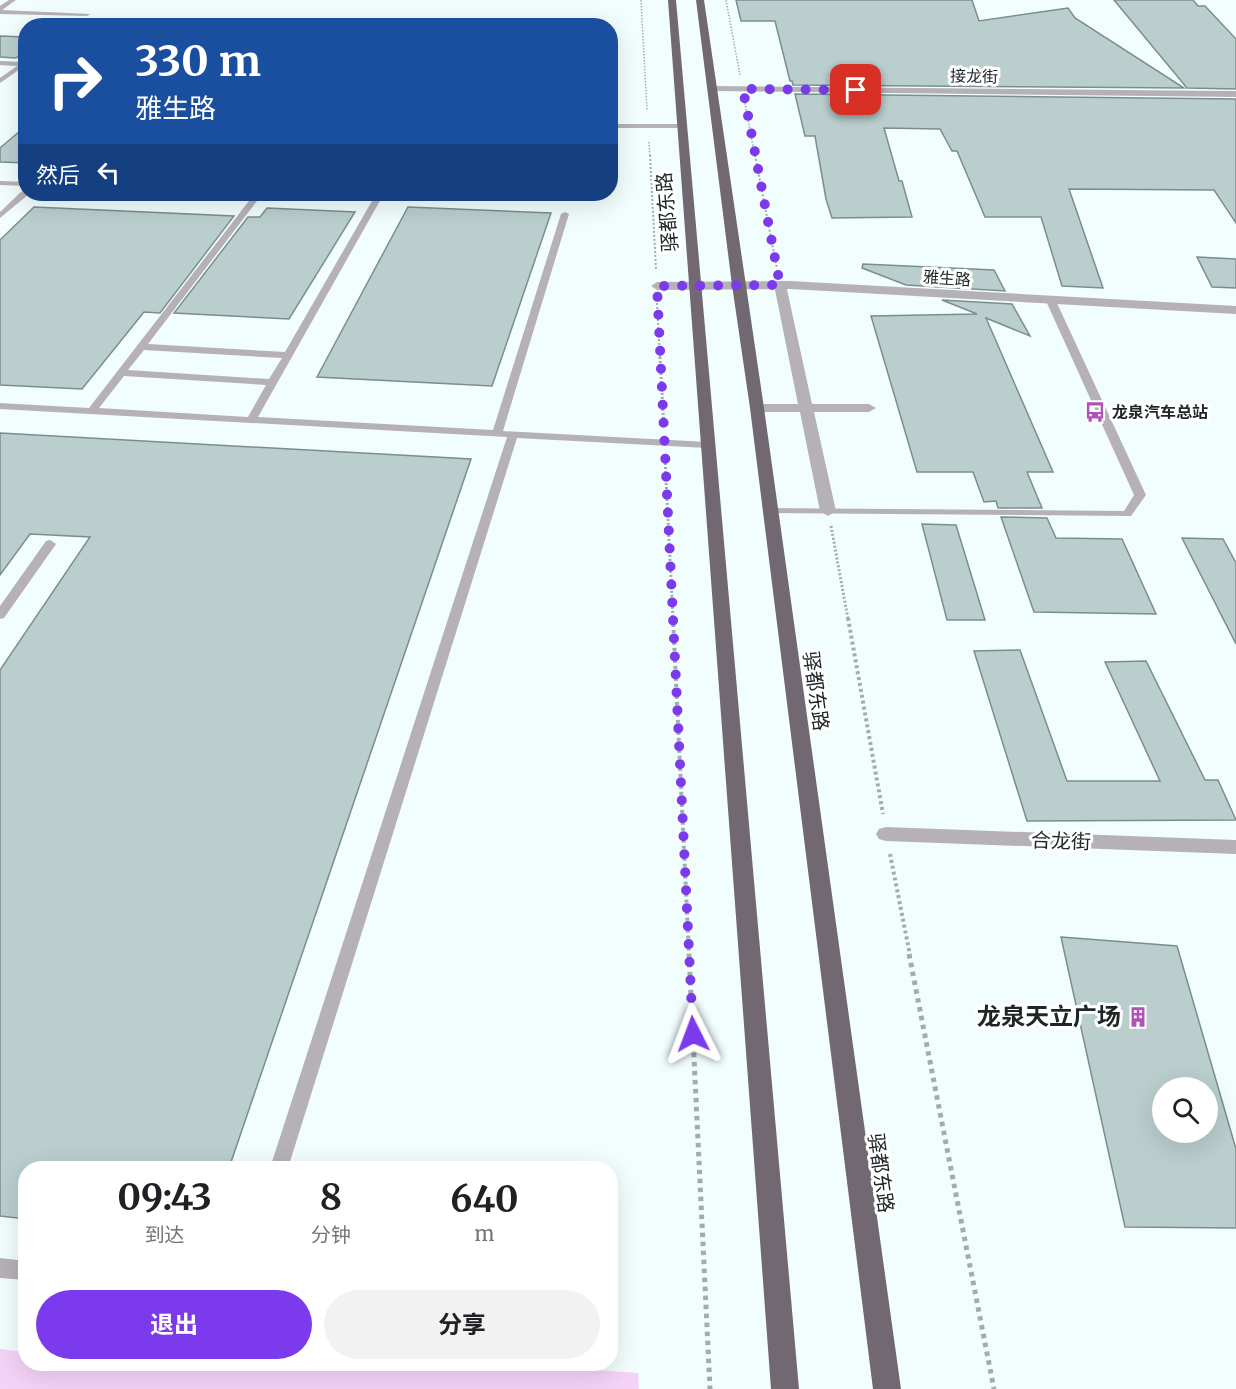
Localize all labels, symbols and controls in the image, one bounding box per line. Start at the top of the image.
text: 330 m [135,35,261,87]
icon: right [36,42,114,120]
pin [830,64,881,115]
street label: 接龙街 [950,66,998,86]
icon: arrive [839,73,872,106]
text: 雅生路 [135,91,216,125]
icon: left [92,156,125,189]
text: 然后 [36,161,80,189]
street label: 驿都东路 [651,171,682,253]
street label: 雅生路 [922,266,972,290]
bus stop icon: 龙泉汽车总站 [1083,400,1107,424]
place label: 龙泉汽车总站 [1112,402,1208,422]
street label: 驿都东路 [799,650,834,732]
street label: 合龙街 [1031,827,1091,854]
place label: 龙泉天立广场 [977,1001,1121,1032]
position arrow [661,1002,725,1066]
building icon: 龙泉天立广场 [1126,1005,1150,1029]
map controls [1152,1077,1218,1143]
button: search [1152,1077,1218,1143]
street label: 驿都东路 [864,1132,899,1214]
text: 09:43 [117,1175,212,1220]
text: 8 [320,1175,342,1220]
text: 640 [450,1177,519,1222]
text: m [475,1221,494,1246]
text: 到达 [145,1222,185,1247]
text: 分钟 [311,1222,351,1247]
button: 退出 [36,1290,312,1359]
button: 分享 [324,1290,600,1359]

